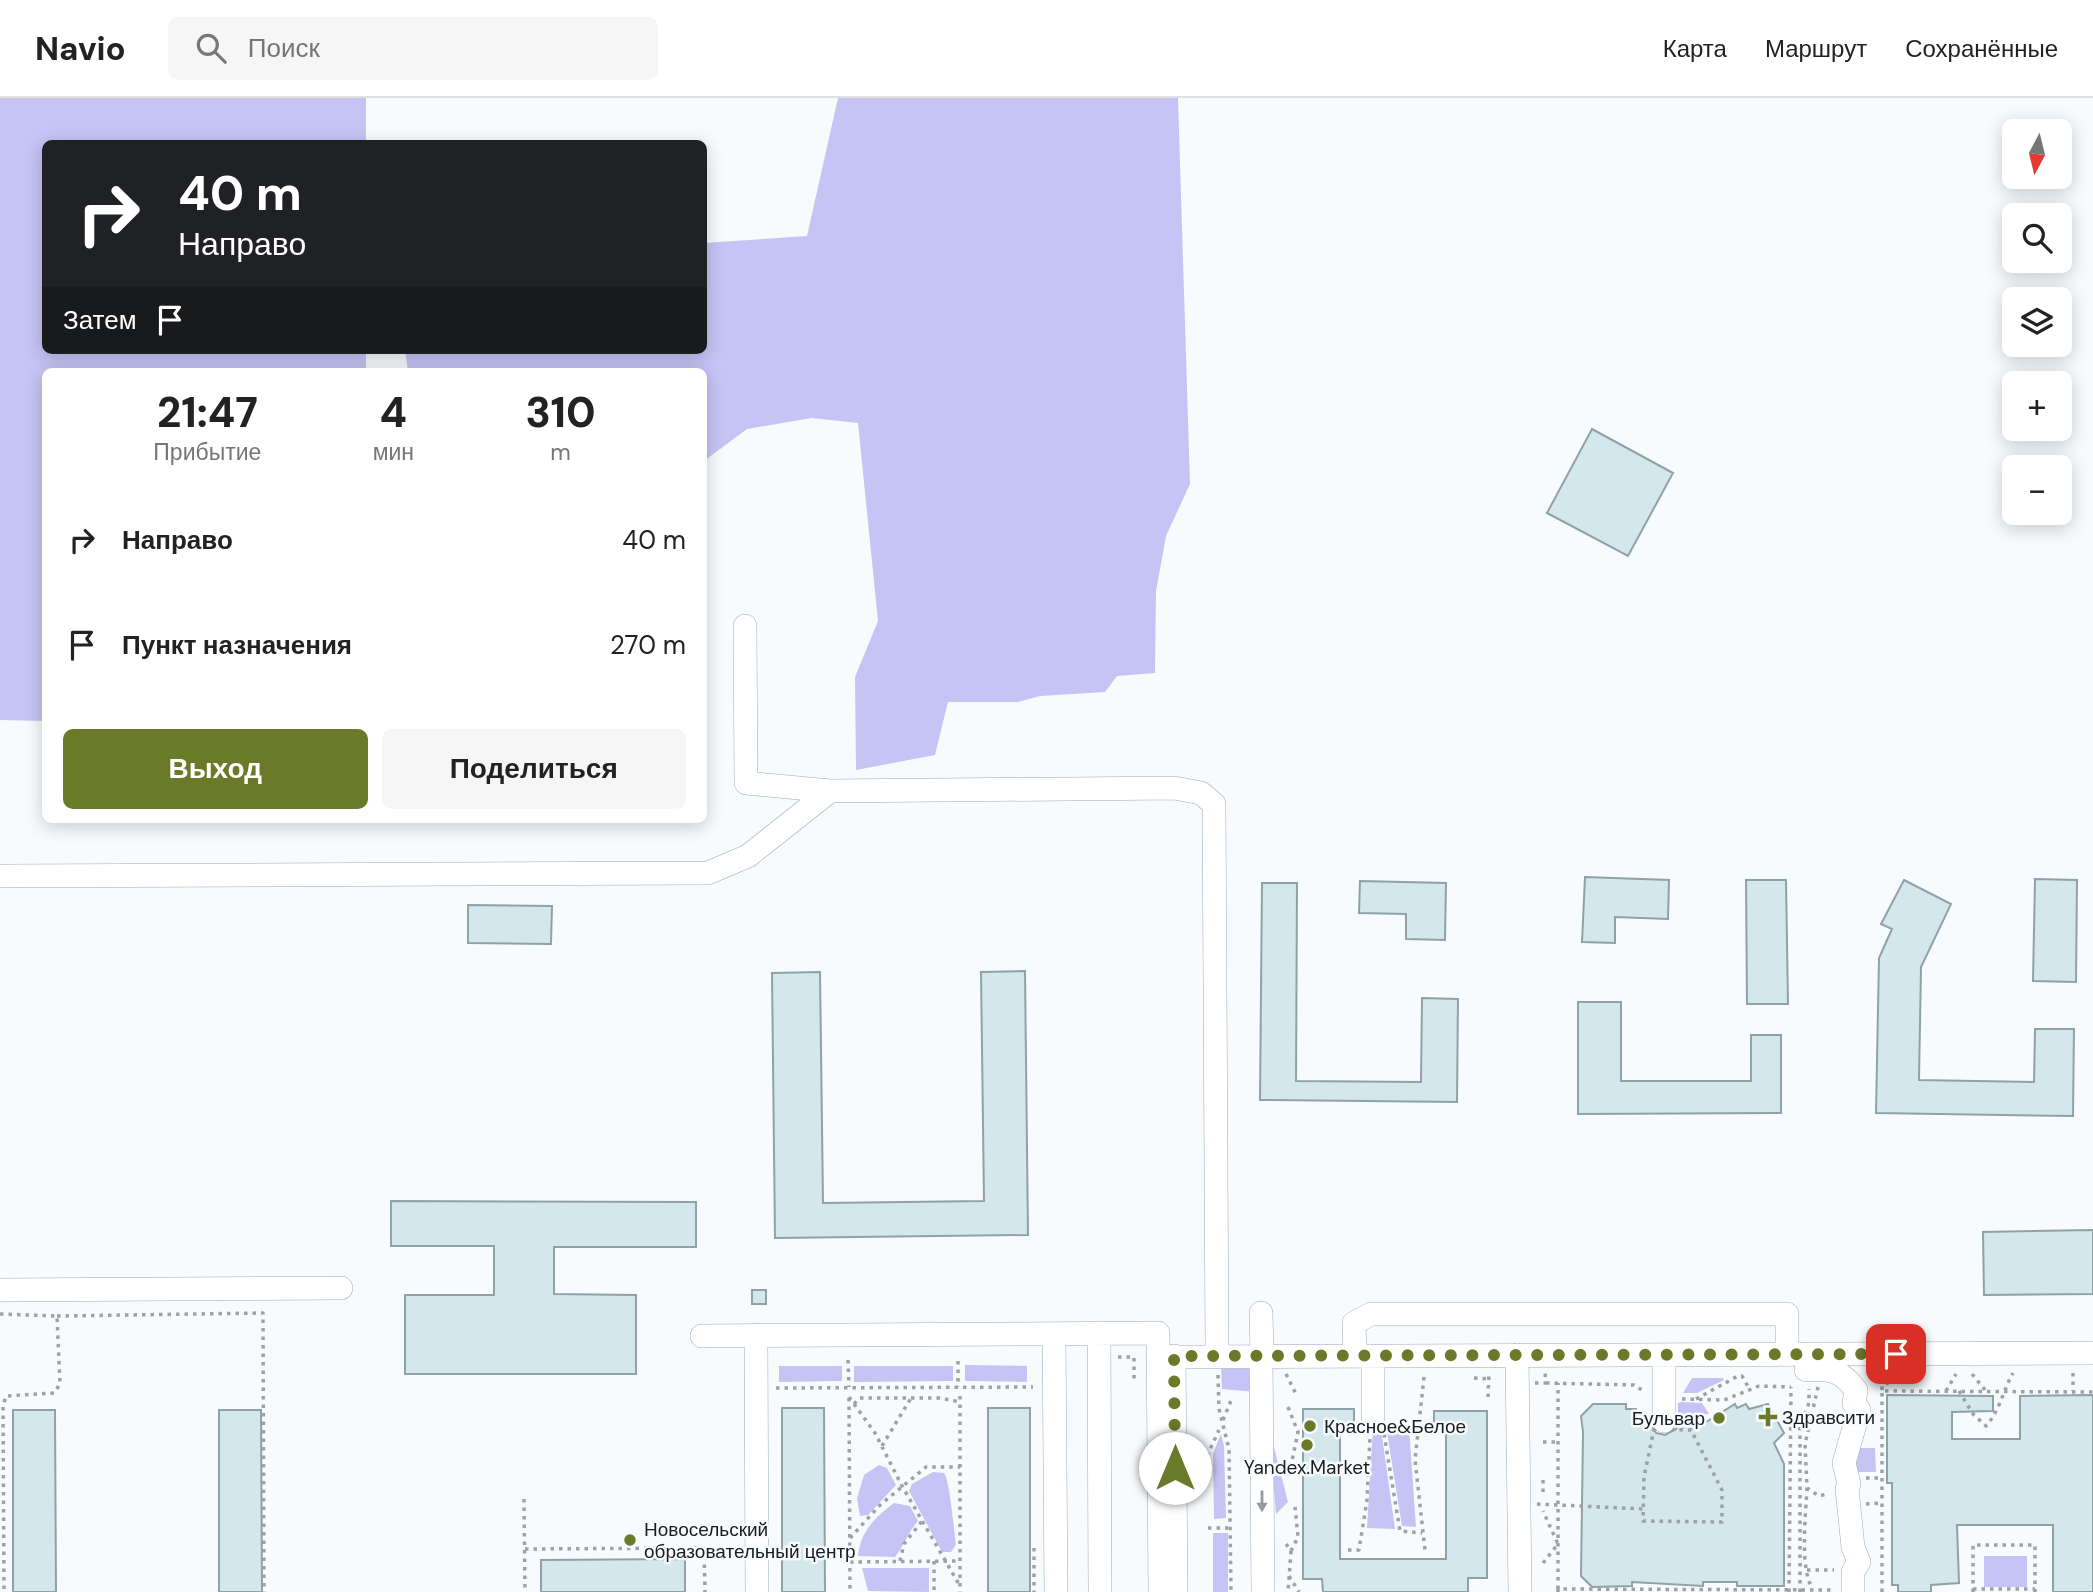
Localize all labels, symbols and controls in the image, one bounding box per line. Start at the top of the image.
search box [168,17,658,80]
text: Navio [35,27,126,70]
icon: search [192,29,230,67]
text: Поиск [248,31,320,65]
text: Карта [1663,33,1727,64]
text: Маршрут [1765,33,1867,64]
text: Сохранённые [1905,33,2058,64]
north arrow [2002,119,2072,189]
map controls [2002,119,2072,525]
text: 40 m [178,161,302,225]
icon: right [63,168,154,259]
button: search [2002,203,2072,273]
text: Направо [178,223,306,265]
button: layers [2002,287,2072,357]
icon: arrive [151,301,189,339]
text: Затем [63,303,137,337]
button: + [2002,371,2072,441]
text: 21:47 [157,385,258,440]
text: 4 [380,385,407,440]
text: 310 [525,385,596,440]
text: Прибытие [153,437,261,467]
text: мин [373,437,414,467]
text: m [550,437,571,467]
button: − [2002,455,2072,525]
icon: right [63,521,101,559]
text: Направо [122,523,233,557]
text: 40 m [622,523,686,557]
icon: arrive [63,626,101,664]
text: Пункт назначения [122,628,352,662]
text: 270 m [610,628,686,662]
button: Выход [63,729,368,809]
button: Поделиться [382,729,686,809]
pin [1866,1324,1926,1384]
icon: arrive [1877,1335,1915,1373]
place label: Здравсити [1782,1405,1875,1430]
place label: Бульвар [1632,1406,1705,1431]
marker: Здравсити [1760,1409,1776,1425]
marker: Бульвар [1711,1410,1727,1426]
place label: Красное&Белое [1324,1414,1466,1439]
marker: Красное&Белое [1302,1418,1318,1434]
position arrow [1138,1431,1212,1505]
marker: Yandex.Market [1299,1437,1315,1453]
place label: Yandex.Market [1244,1455,1370,1480]
one-way arrow [1256,1490,1268,1512]
place label: Новосельский образовательный центр [644,1517,856,1564]
marker: Новосельский образовательный центр [622,1532,638,1548]

